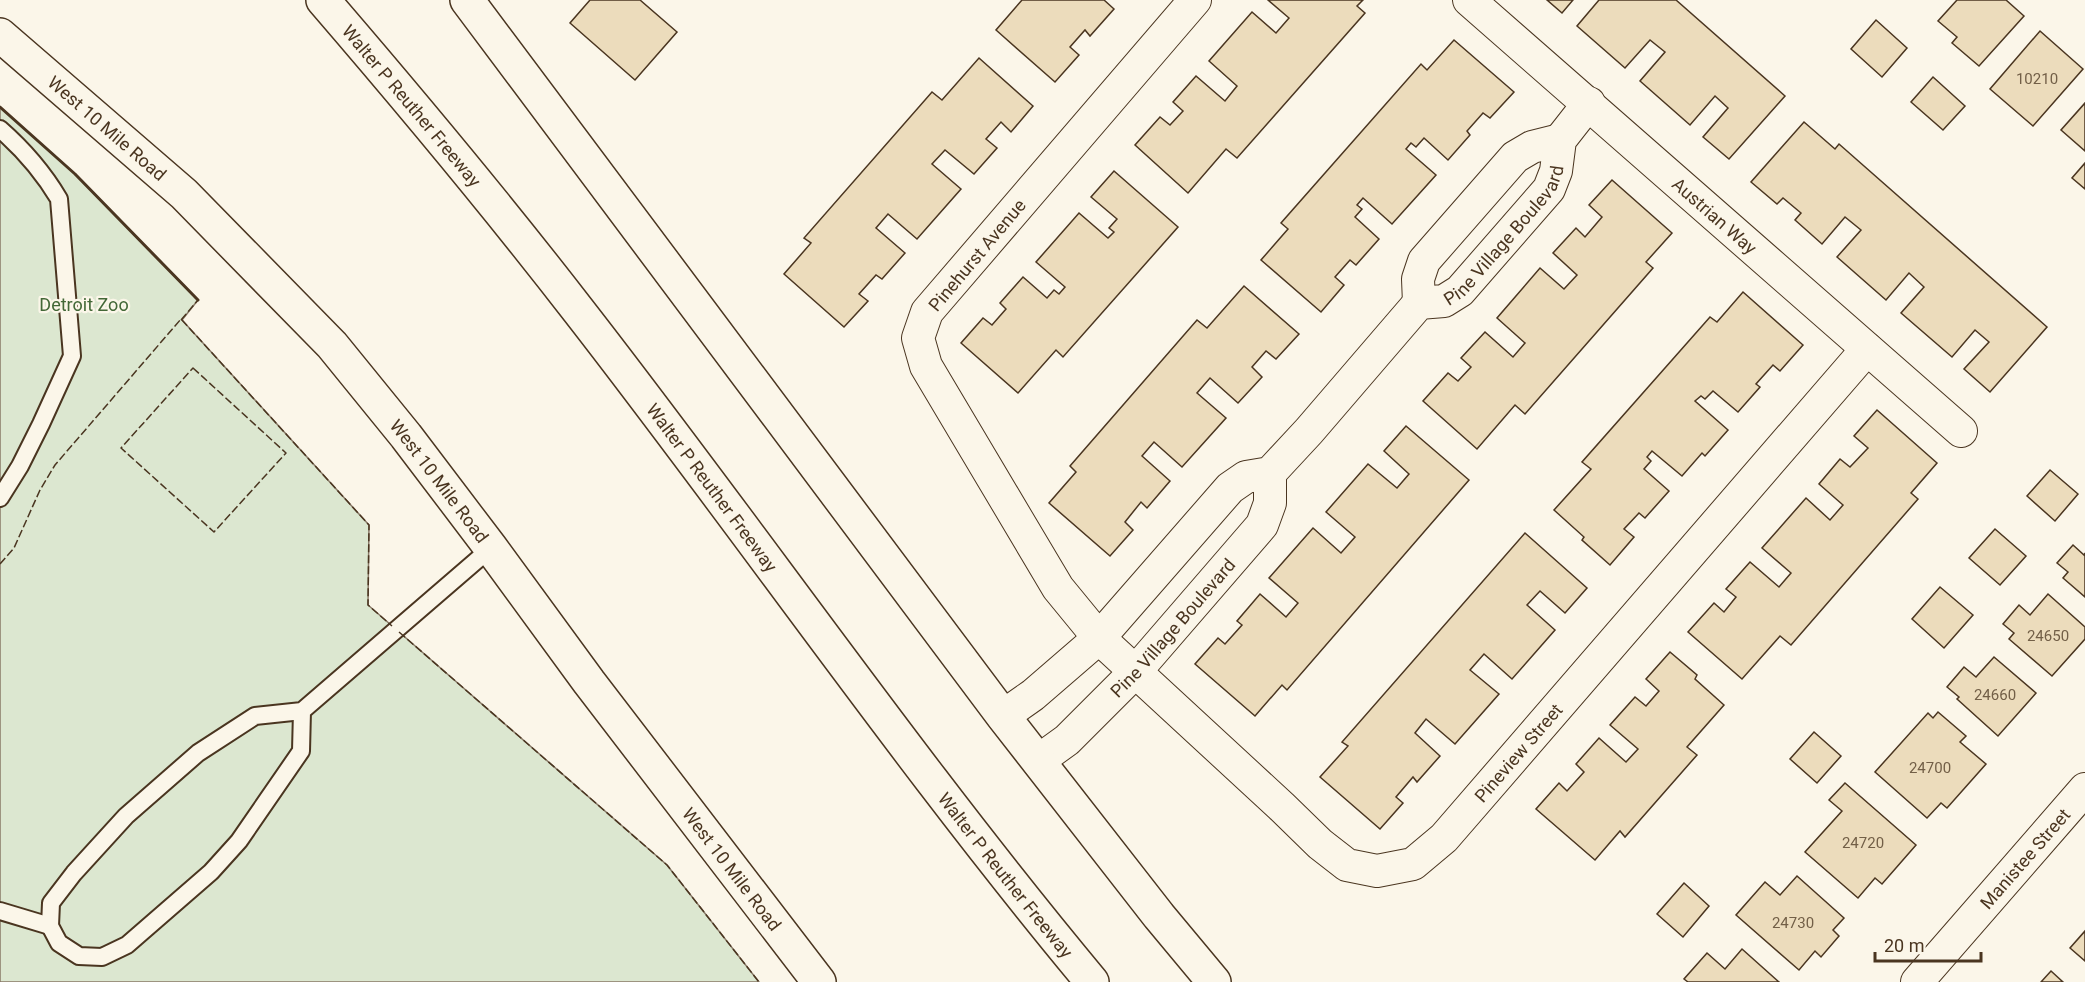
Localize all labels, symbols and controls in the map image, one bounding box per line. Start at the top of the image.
street label: Walter P Reuther Freeway [338,20,486,191]
house number: 10210 [2016,70,2058,88]
street label: West 10 Mile Road [44,71,171,185]
street label: Pine Village Boulevard [1439,164,1567,309]
street label: Austrian Way [1668,173,1762,258]
street label: Pinehurst Avenue [924,195,1030,315]
park label: Detroit Zoo [39,294,129,315]
street label: Walter P Reuther Freeway [643,399,782,576]
street label: West 10 Mile Road [386,415,493,547]
street label: Pine Village Boulevard [1106,554,1239,701]
house number: 24650 [2027,627,2069,645]
house number: 24660 [1974,686,2016,704]
street label: Pineview Street [1470,699,1566,806]
house number: 24700 [1909,759,1951,777]
street label: Walter P Reuther Freeway [934,788,1078,962]
street label: West 10 Mile Road [678,803,786,935]
street label: Manistee Street [1975,804,2074,913]
house number: 24720 [1842,834,1884,852]
house number: 24730 [1772,914,1814,932]
scale bar [1875,925,1982,963]
text: 20 m [1884,935,1924,956]

